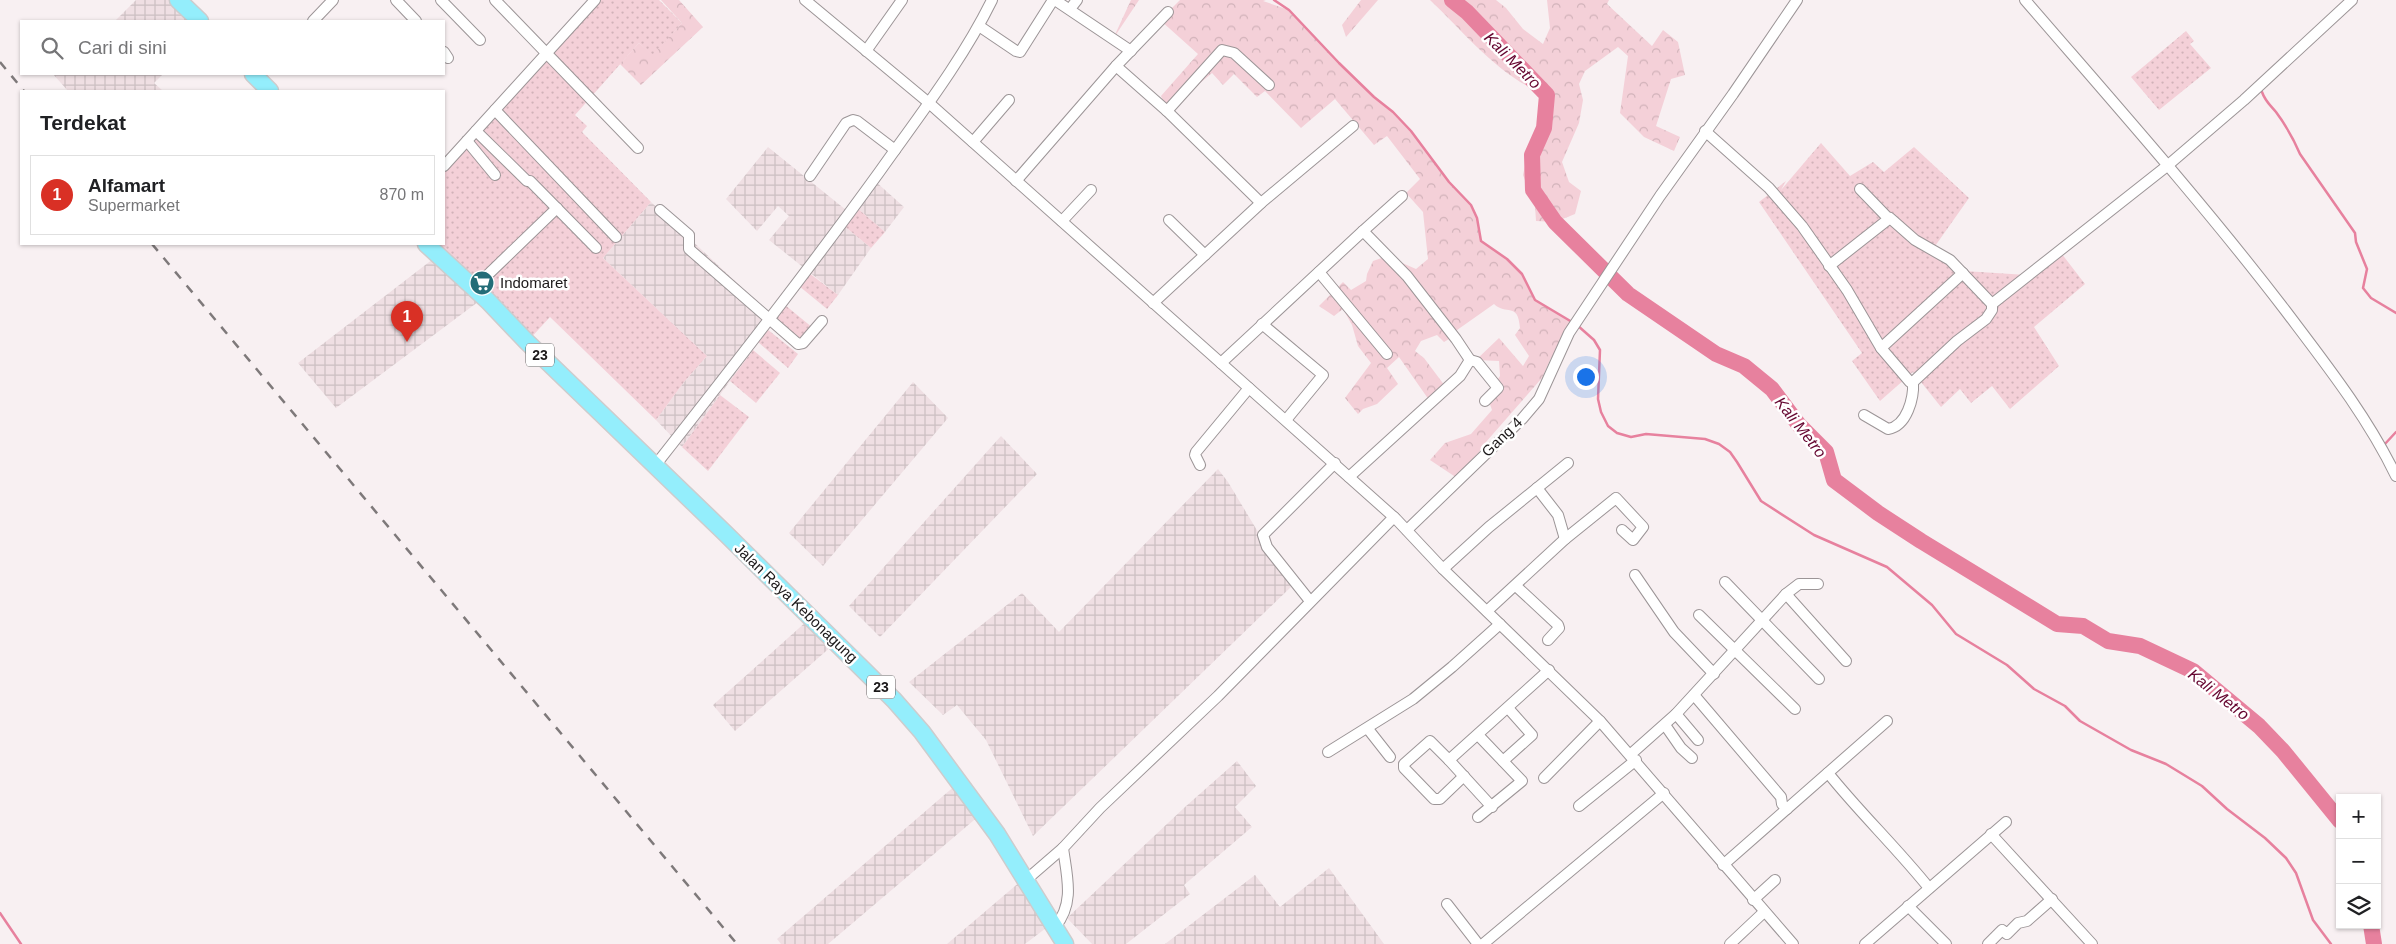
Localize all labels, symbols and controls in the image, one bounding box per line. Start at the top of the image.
search box [20,20,445,75]
water label: Kali Metro [1481,29,1544,92]
icon: search [38,34,66,62]
text: Cari di sini [78,37,167,58]
text: Terdekat [40,111,126,134]
text: Alfamart [88,175,165,196]
text: 1 [53,186,61,203]
text: 870 m [380,186,424,203]
text: Supermarket [88,197,180,214]
supermarket icon: Indomaret [469,270,495,296]
place label: Indomaret [500,274,568,291]
pin: 1 [391,301,423,342]
road number: 23 [526,344,554,366]
your location [1573,364,1599,390]
water label: Kali Metro [1772,394,1830,461]
street label: Gang 4 [1478,413,1525,460]
street label: Jalan Raya Kebonagung [731,539,861,666]
water label: Kali Metro [2185,666,2252,723]
road number: 23 [867,676,895,699]
map controls [2336,794,2381,929]
button: + [2336,794,2381,839]
button: − [2336,839,2381,884]
button: layers [2336,884,2381,929]

